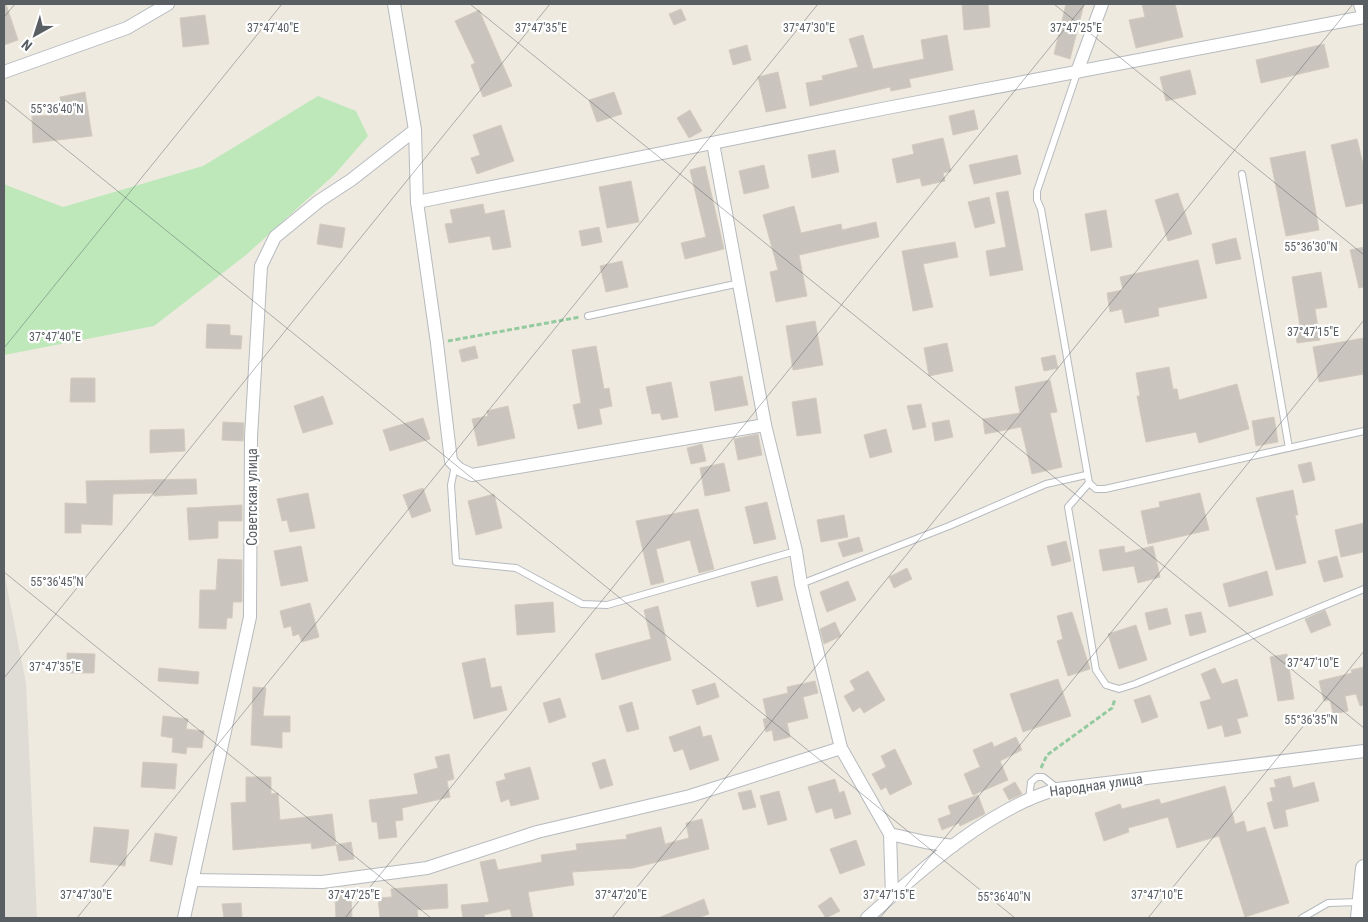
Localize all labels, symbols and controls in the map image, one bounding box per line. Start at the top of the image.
north arrow [10,10,60,60]
text: 37°47'40"E [247,21,299,35]
text: 37°47'35"E [515,21,567,35]
text: 37°47'30"E [783,21,835,35]
text: 37°47'25"E [1050,21,1102,35]
text: N [18,36,35,54]
text: 55°36'40"N [30,102,84,116]
text: 55°36'30"N [1284,240,1338,254]
text: 37°47'15"E [1287,325,1339,339]
text: 37°47'40"E [29,330,81,344]
street label: Советская улица [244,448,260,546]
text: 55°36'45"N [30,575,84,589]
text: 37°47'10"E [1287,656,1339,670]
text: 37°47'35"E [29,660,81,674]
text: 55°36'35"N [1284,713,1338,727]
street label: Народная улица [1048,771,1144,799]
text: 37°47'30"E [60,888,112,902]
text: 37°47'25"E [328,888,380,902]
text: 37°47'20"E [595,888,647,902]
text: 37°47'15"E [863,888,915,902]
text: 37°47'10"E [1131,888,1183,902]
text: 55°36'40"N [977,890,1031,904]

